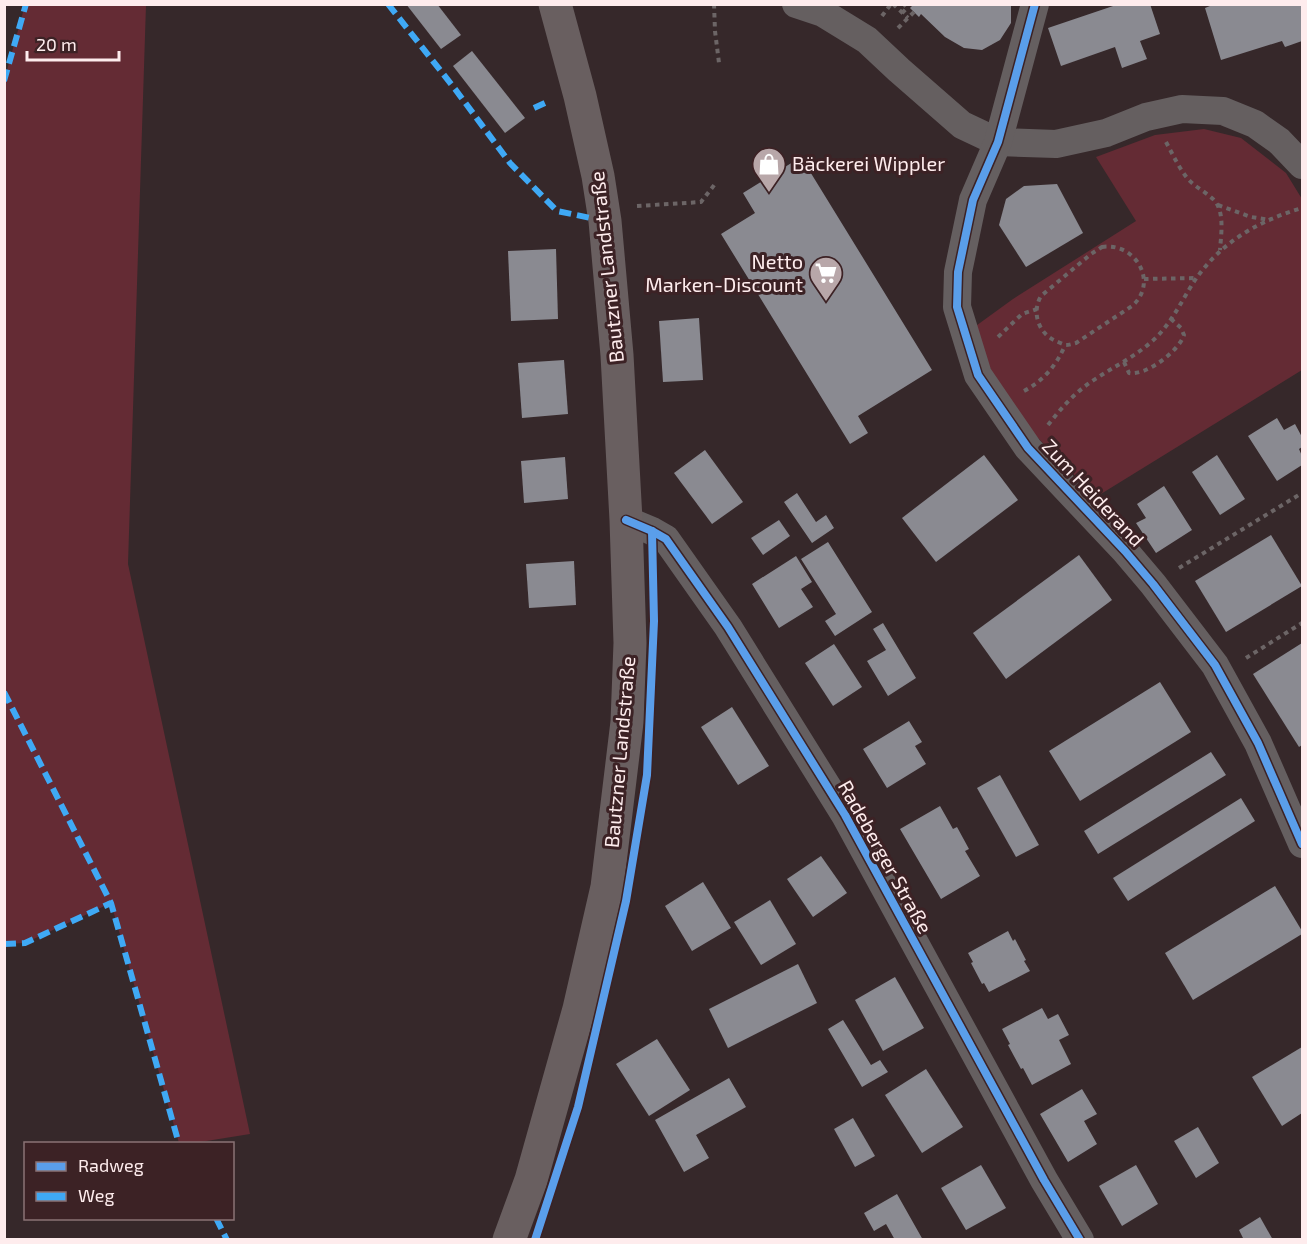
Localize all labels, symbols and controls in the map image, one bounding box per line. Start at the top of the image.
scale bar [27,24,118,62]
text: 20 m [36,33,77,55]
shop icon: Bäckerei Wippler [751,146,787,193]
place label: Bäckerei Wippler [792,151,945,175]
street label: Bautzner Landstraße [584,170,628,364]
place label: Netto Marken-Discount [645,249,803,296]
supermarket icon: Netto Marken-Discount [808,255,844,302]
street label: Zum Heiderand [1038,434,1150,551]
street label: Bautzner Landstraße [599,655,639,849]
street label: Radeberger Straße [834,776,938,937]
legend [24,1142,234,1220]
text: Radweg [78,1154,144,1176]
text: Weg [78,1184,114,1206]

